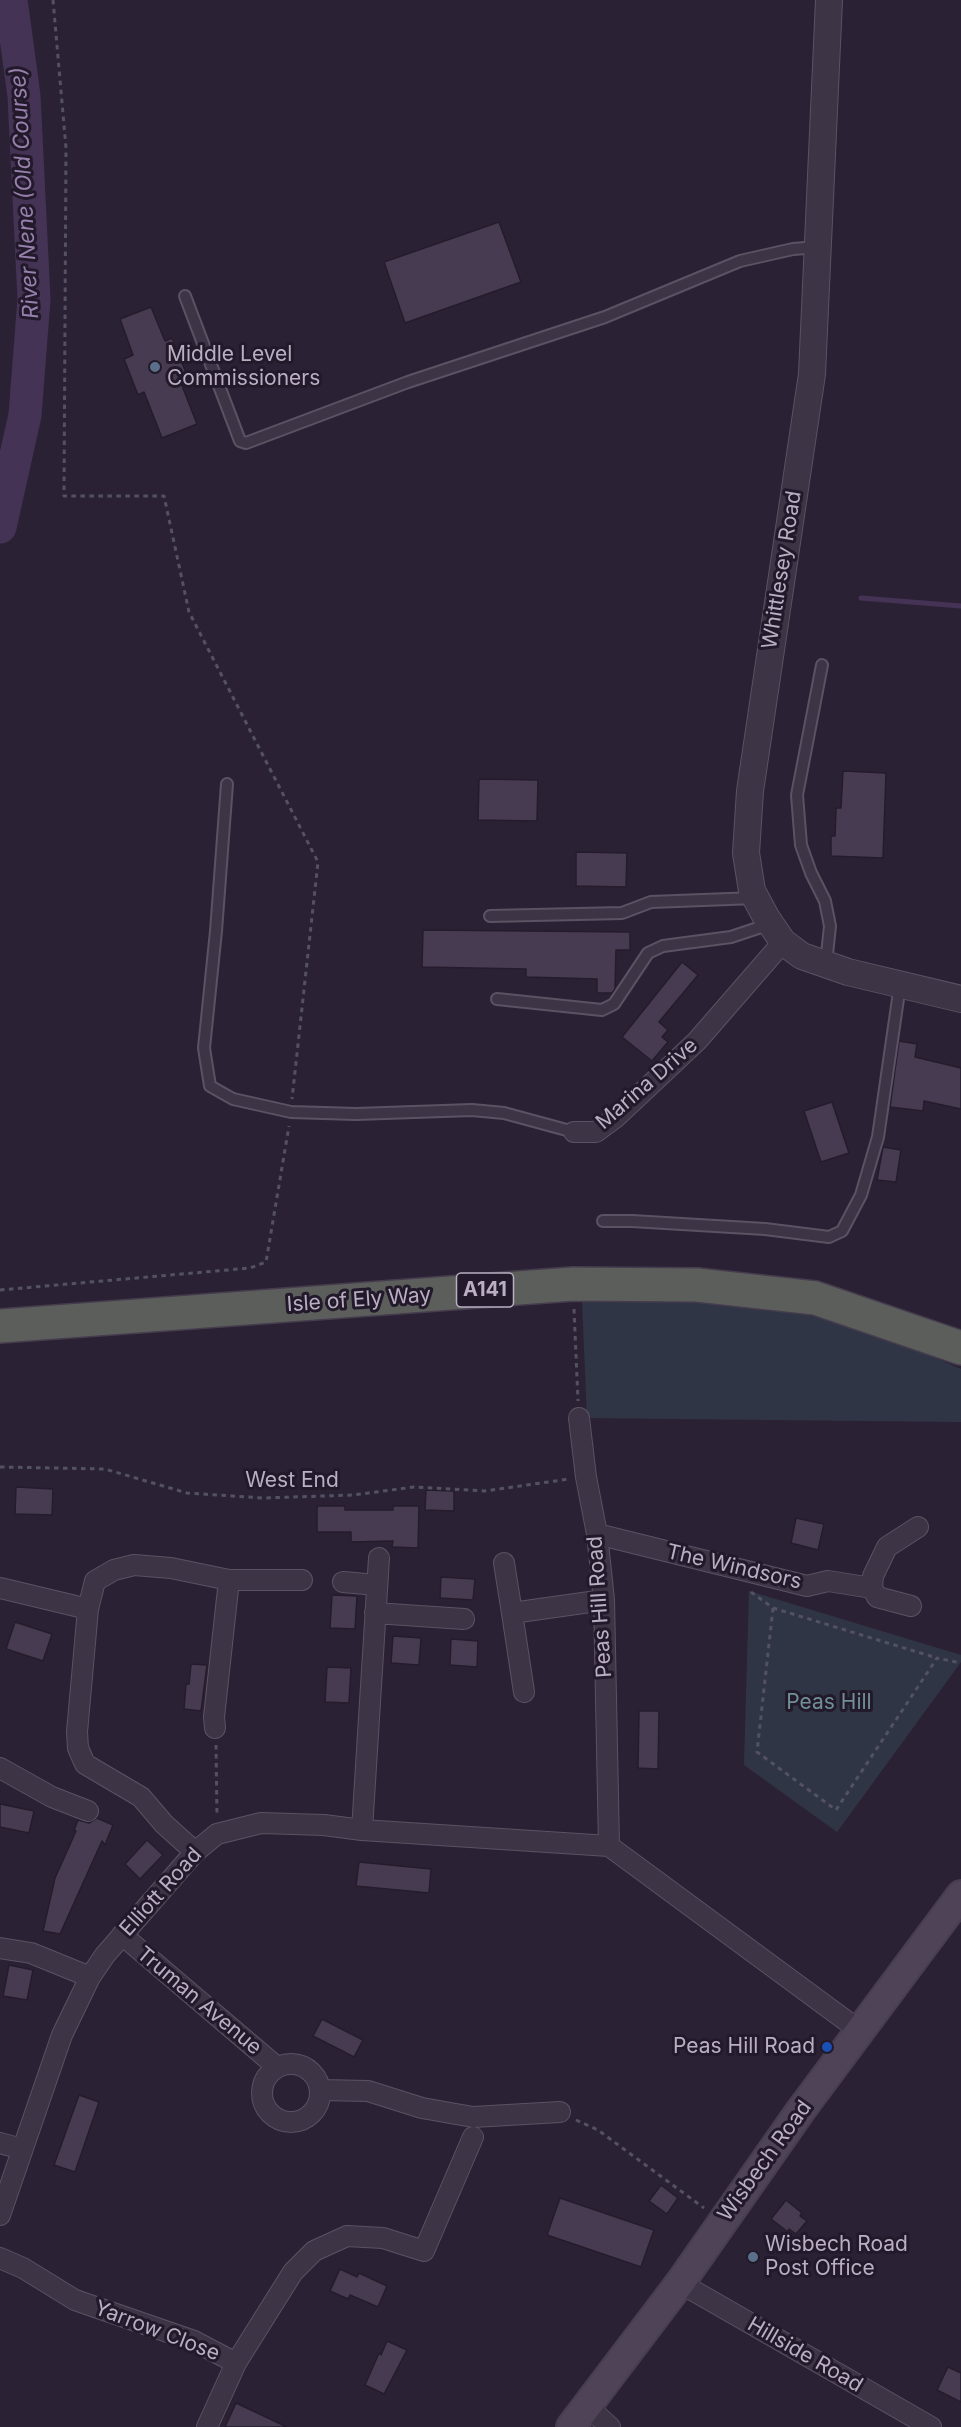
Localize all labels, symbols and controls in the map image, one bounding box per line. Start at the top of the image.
water label: River Nene (Old Course) [5,66,45,320]
place label: Middle Level Commissioners [167,342,320,392]
marker: Middle Level Commissioners [148,360,162,374]
street label: Whittlesey Road [757,489,807,651]
street label: Marina Drive [591,1033,703,1135]
road number: A141 [456,1273,514,1307]
street label: Isle of Ely Way [286,1282,432,1318]
street label: West End [245,1468,339,1494]
street label: Peas Hill Road [582,1535,618,1679]
street label: The Windsors [664,1539,804,1595]
park label: Peas Hill [786,1690,872,1716]
street label: Elliott Road [115,1843,207,1941]
street label: Truman Avenue [132,1942,266,2060]
place label: Peas Hill Road [673,2034,815,2060]
marker: Peas Hill Road [820,2040,834,2054]
street label: Wisbech Road [713,2096,817,2226]
place label: Wisbech Road Post Office [765,2232,908,2282]
marker: Wisbech Road Post Office [746,2250,760,2264]
street label: Yarrow Close [91,2296,223,2366]
street label: Hillside Road [743,2312,867,2398]

